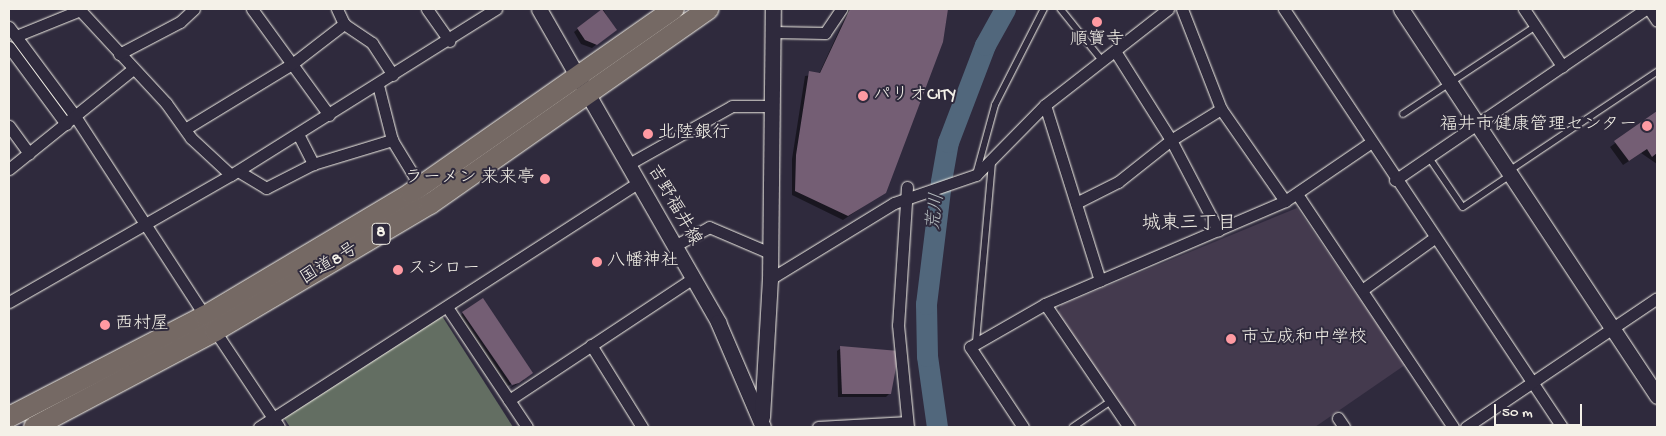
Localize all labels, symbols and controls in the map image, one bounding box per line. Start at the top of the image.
marker: 順寶寺 [1091,16,1103,28]
place label: 順寶寺 [1070,30,1124,52]
place label: パリオCITY [873,85,956,107]
marker: パリオCITY [857,90,869,102]
place label: 福井市健康管理センター [1439,115,1637,137]
marker: 福井市健康管理センター [1641,120,1653,132]
place label: 北陸銀行 [658,123,730,145]
marker: 北陸銀行 [642,128,654,140]
street label: 吉野福井線 [641,162,705,250]
place label: ラーメン 来来亭 [405,168,535,190]
marker: ラーメン 来来亭 [539,173,551,185]
water label: 荒川 [923,192,951,232]
district label: 城東三丁目 [1142,214,1236,236]
road number: 8 [371,220,391,248]
street label: 国道8号 [297,239,363,291]
place label: 八幡神社 [607,251,679,273]
marker: 八幡神社 [591,256,603,268]
place label: スシロー [408,259,480,281]
marker: スシロー [392,264,404,276]
place label: 西村屋 [115,314,169,336]
marker: 西村屋 [99,319,111,331]
place label: 市立成和中学校 [1241,328,1367,350]
marker: 市立成和中学校 [1225,333,1237,345]
scale bar [1496,394,1584,426]
text: 50 m [1502,404,1533,422]

